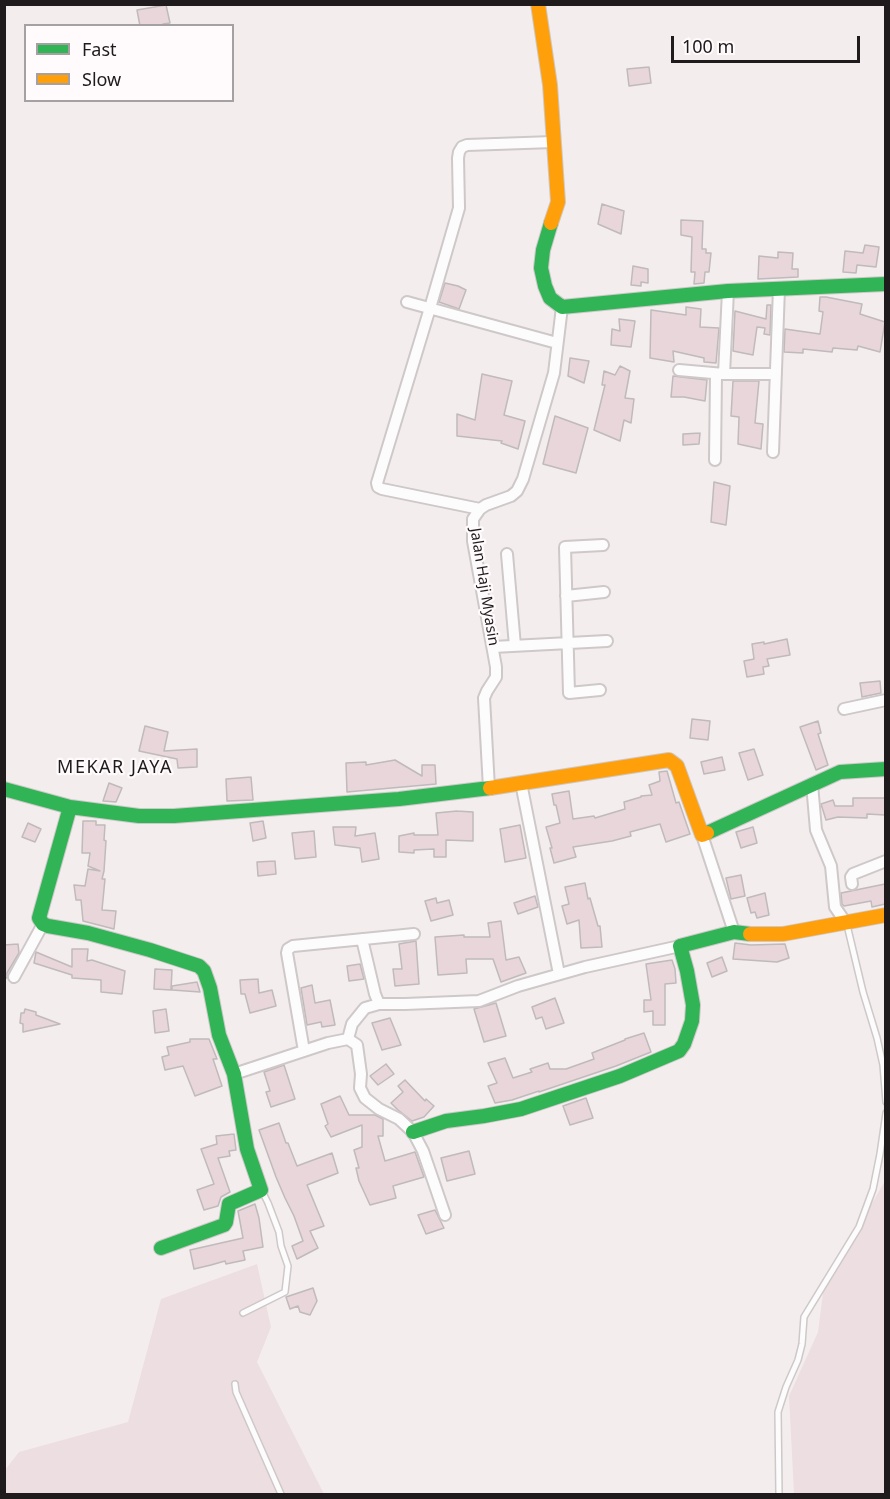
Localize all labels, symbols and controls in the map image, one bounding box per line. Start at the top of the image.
legend [24,24,234,102]
scale bar [674,24,863,62]
text: 100 m [682,34,734,58]
text: Fast [82,37,117,61]
text: Slow [82,67,121,91]
street label: Jalan Haji Myasin [466,527,502,647]
district label: MEKAR JAYA [57,757,173,779]

